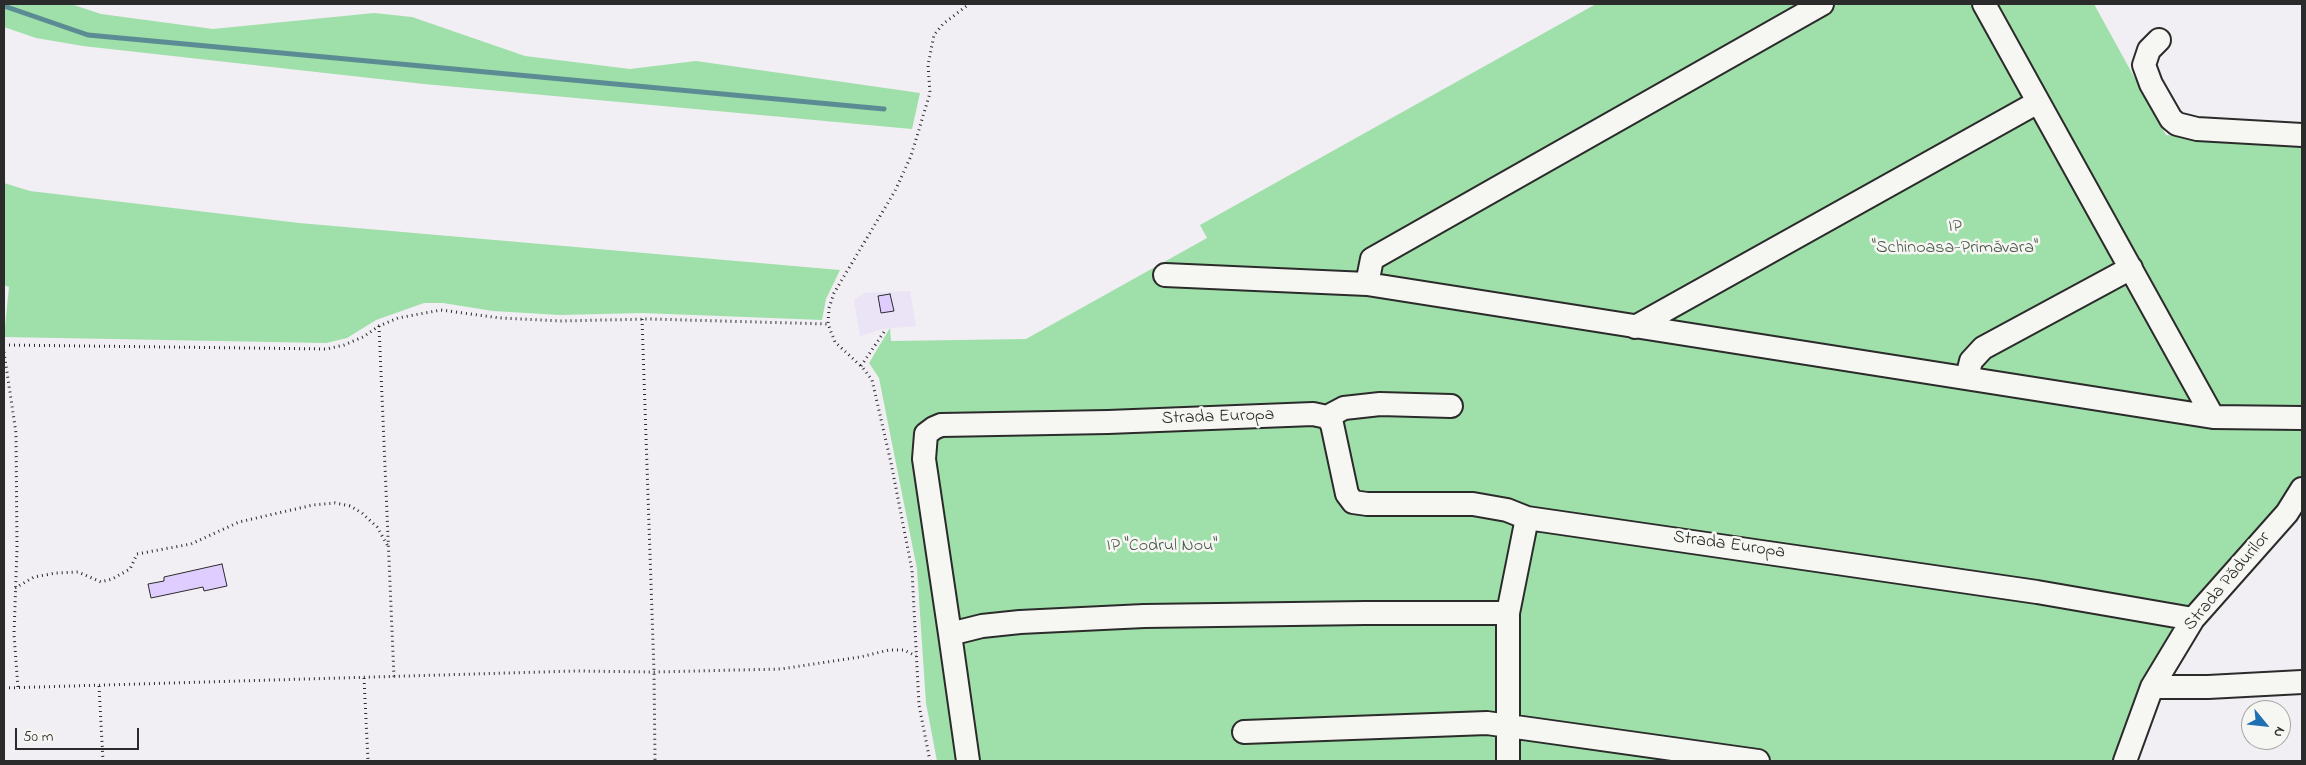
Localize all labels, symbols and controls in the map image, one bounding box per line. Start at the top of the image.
park label: IP "Schinoasa-Primăvara" [1872,217,2038,260]
street label: Strada Europa [1161,405,1275,431]
street label: Strada Europa [1672,527,1786,565]
street label: Strada Pădurilor [2180,528,2276,636]
park label: IP "Codrul Nou" [1107,536,1217,558]
north arrow [2241,700,2291,750]
scale bar [18,718,141,750]
text: N [2267,723,2290,741]
text: 50 m [23,726,53,748]

